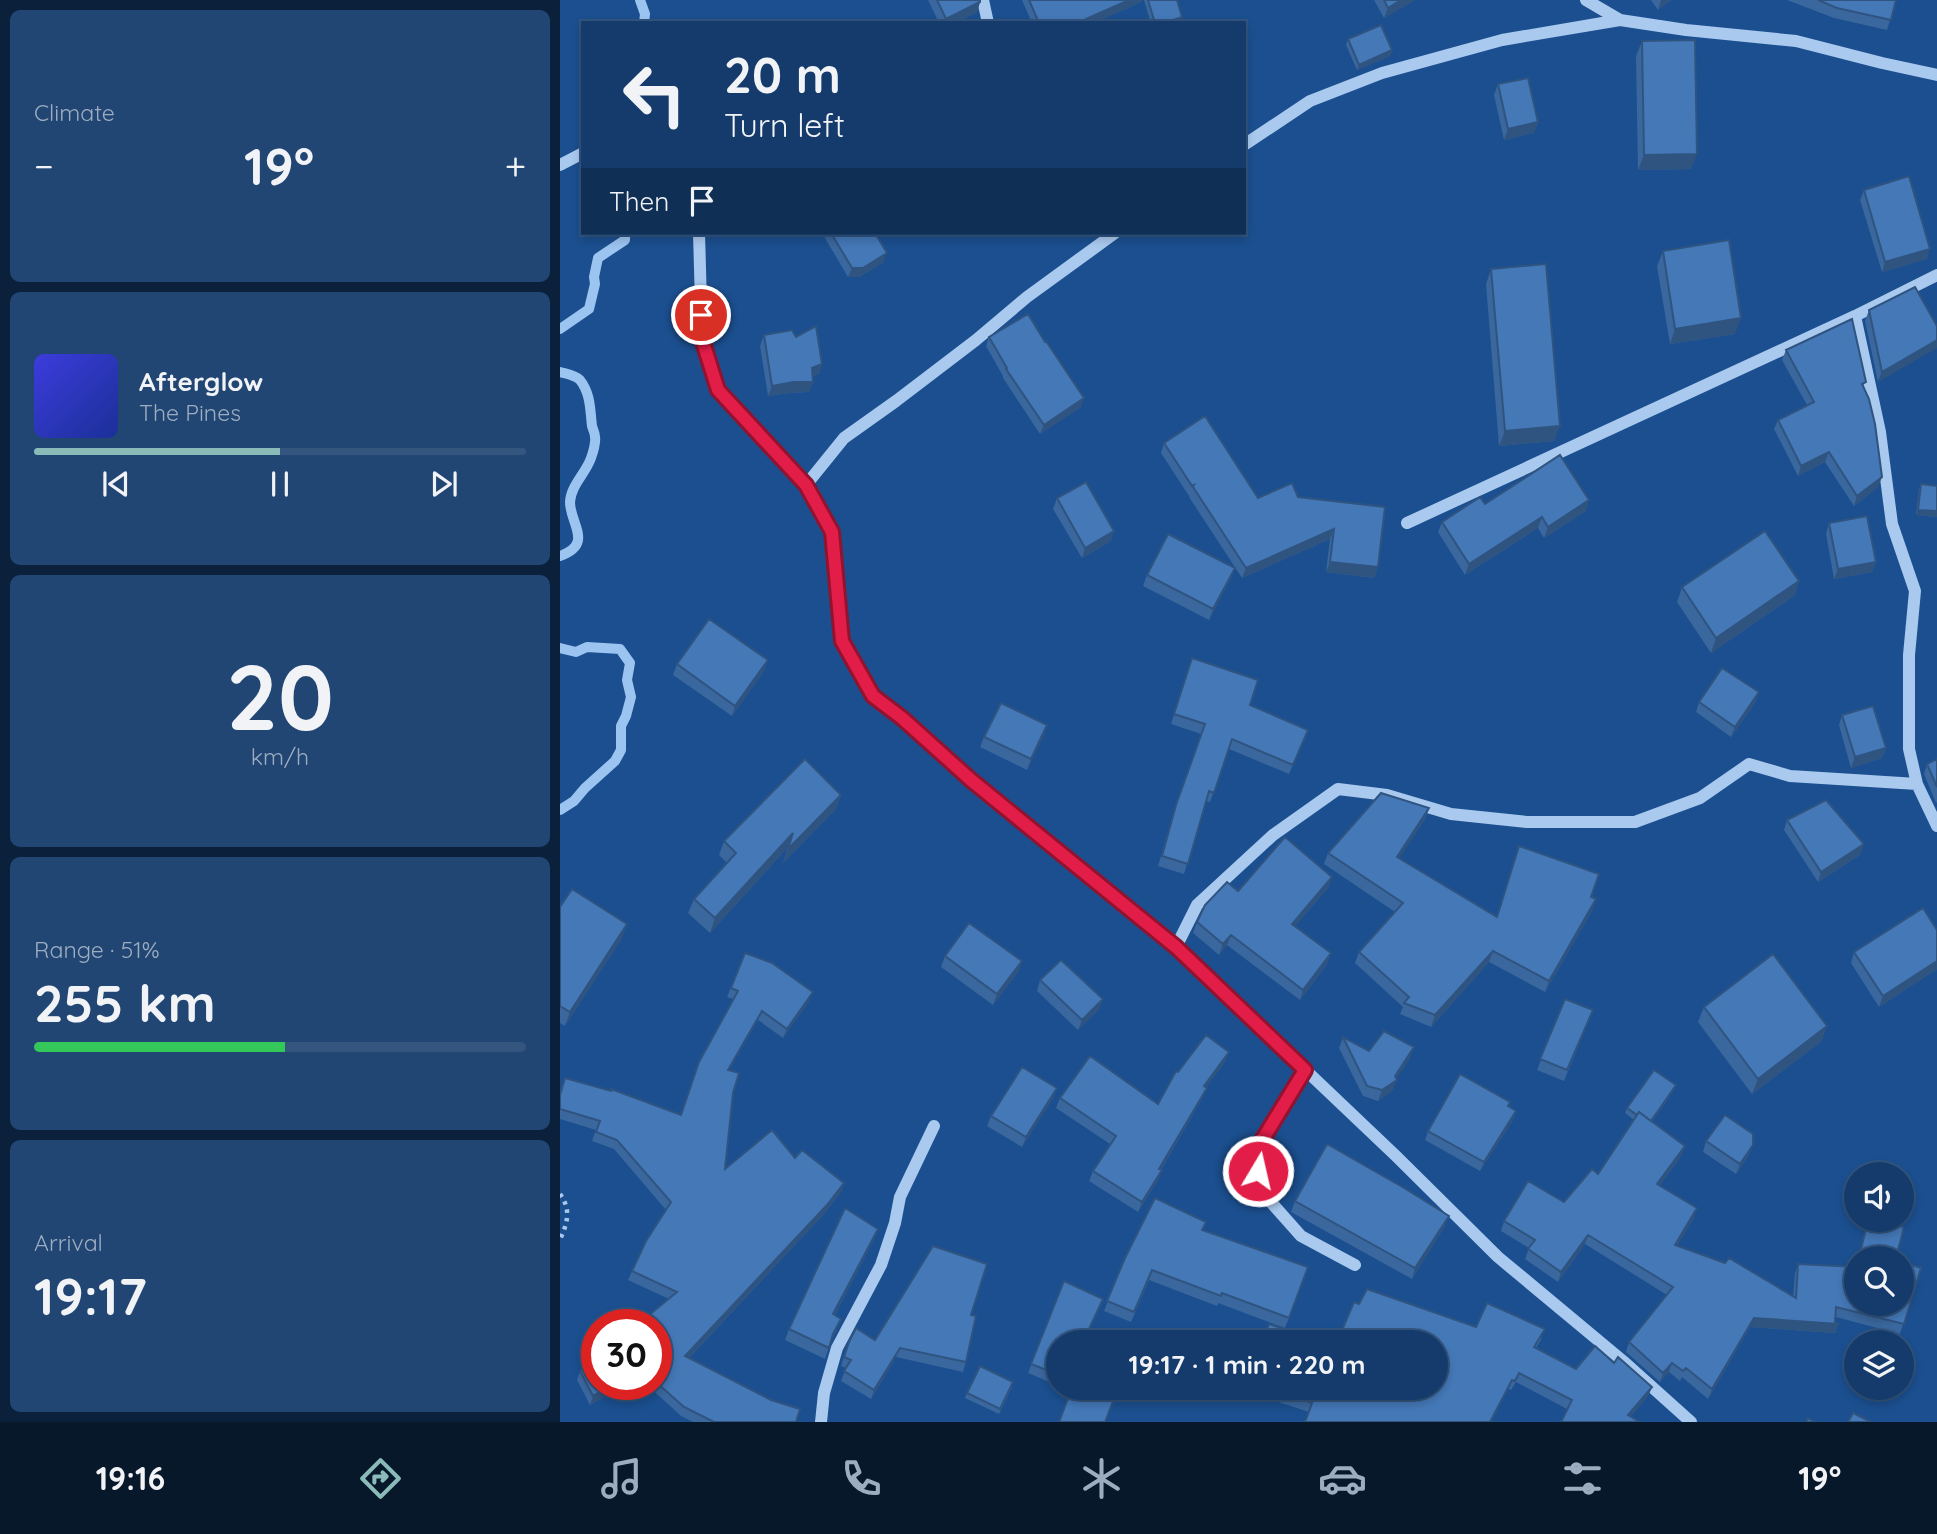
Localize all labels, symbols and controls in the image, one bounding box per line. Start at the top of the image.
text: 20 m [724,44,841,105]
icon: left [609,49,700,140]
text: Climate [34,98,115,127]
text: Turn left [724,105,845,145]
text: 19° [244,133,314,198]
text: − [34,142,54,190]
text: + [505,142,526,190]
icon: arrive [683,182,721,220]
text: Then [609,185,669,218]
pin [671,285,731,345]
icon: arrive [682,296,720,334]
text: Afterglow [139,365,263,398]
text: The Pines [139,398,241,427]
icon: previous [97,465,135,503]
icon: pause [261,465,299,503]
icon: next [425,465,463,503]
text: 20 [226,639,334,753]
text: km/h [251,742,309,771]
text: Range · 51% [34,935,160,964]
text: 255 km [34,970,216,1035]
position arrow [1221,1134,1295,1208]
map controls [1844,1162,1914,1400]
button: sound [1844,1162,1914,1232]
text: Arrival [34,1228,103,1257]
button: search [1844,1246,1914,1316]
text: 19:17 [34,1263,147,1328]
speed limit sign: 30 [581,1309,672,1400]
button: layers [1844,1330,1914,1400]
text: 19:17 · 1 min · 220 m [1129,1348,1365,1381]
icon: directions [356,1454,405,1503]
icon: music [597,1454,646,1503]
icon: phone [837,1454,886,1503]
icon: climate [1077,1454,1126,1503]
icon: car [1318,1454,1367,1503]
icon: filters [1558,1454,1607,1503]
text: 19:16 [96,1458,165,1498]
text: 19° [1798,1458,1841,1498]

